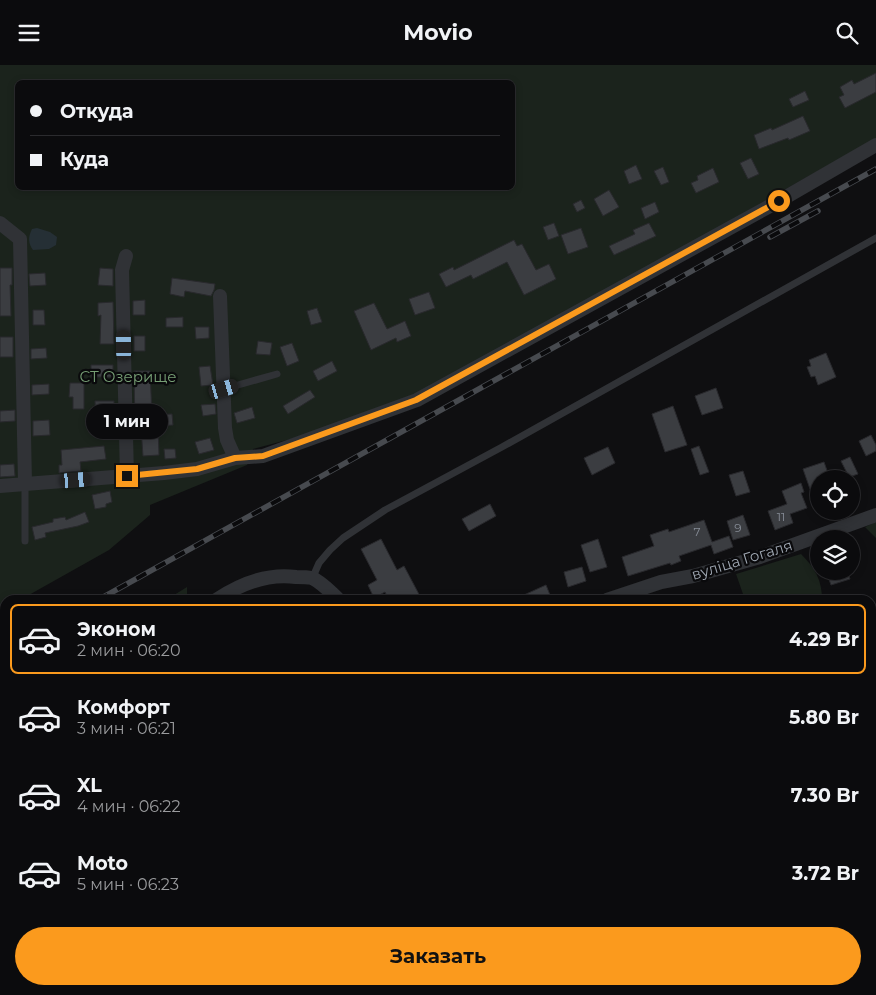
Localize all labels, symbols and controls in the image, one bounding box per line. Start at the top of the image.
icon: menu [15,19,43,47]
text: Movio [403,19,473,46]
icon: search [833,19,861,47]
text: Откуда [60,100,134,123]
text: Куда [60,148,109,171]
route start [768,190,790,212]
car [116,330,131,360]
park label: СТ Озерище [79,367,177,386]
car [207,378,240,400]
callout: 1 мин [86,403,168,439]
text: 1 мин [104,412,150,431]
route end [116,465,138,487]
map controls [810,470,860,580]
button: locate [810,470,860,520]
car [60,471,91,489]
house number: 11 [777,509,785,524]
house number: 9 [734,520,742,535]
house number: 7 [693,524,701,539]
button: layers [810,530,860,580]
street label: вуліца Гогаля [689,535,795,584]
icon: car [17,617,62,662]
text: Эконом [77,618,156,641]
text: 4.29 Br [789,628,859,651]
text: 2 мин · 06:20 [77,641,181,660]
icon: car [17,695,62,740]
text: Комфорт [77,696,170,719]
text: 5.80 Br [789,706,859,729]
text: 3 мин · 06:21 [77,719,176,738]
icon: car [17,773,62,818]
text: XL [77,774,102,797]
text: 7.30 Br [791,784,859,807]
text: 4 мин · 06:22 [77,797,181,816]
icon: car [17,851,62,896]
text: Moto [77,852,128,875]
text: 3.72 Br [792,862,859,885]
text: 5 мин · 06:23 [77,875,179,894]
button: Заказать [15,927,861,985]

